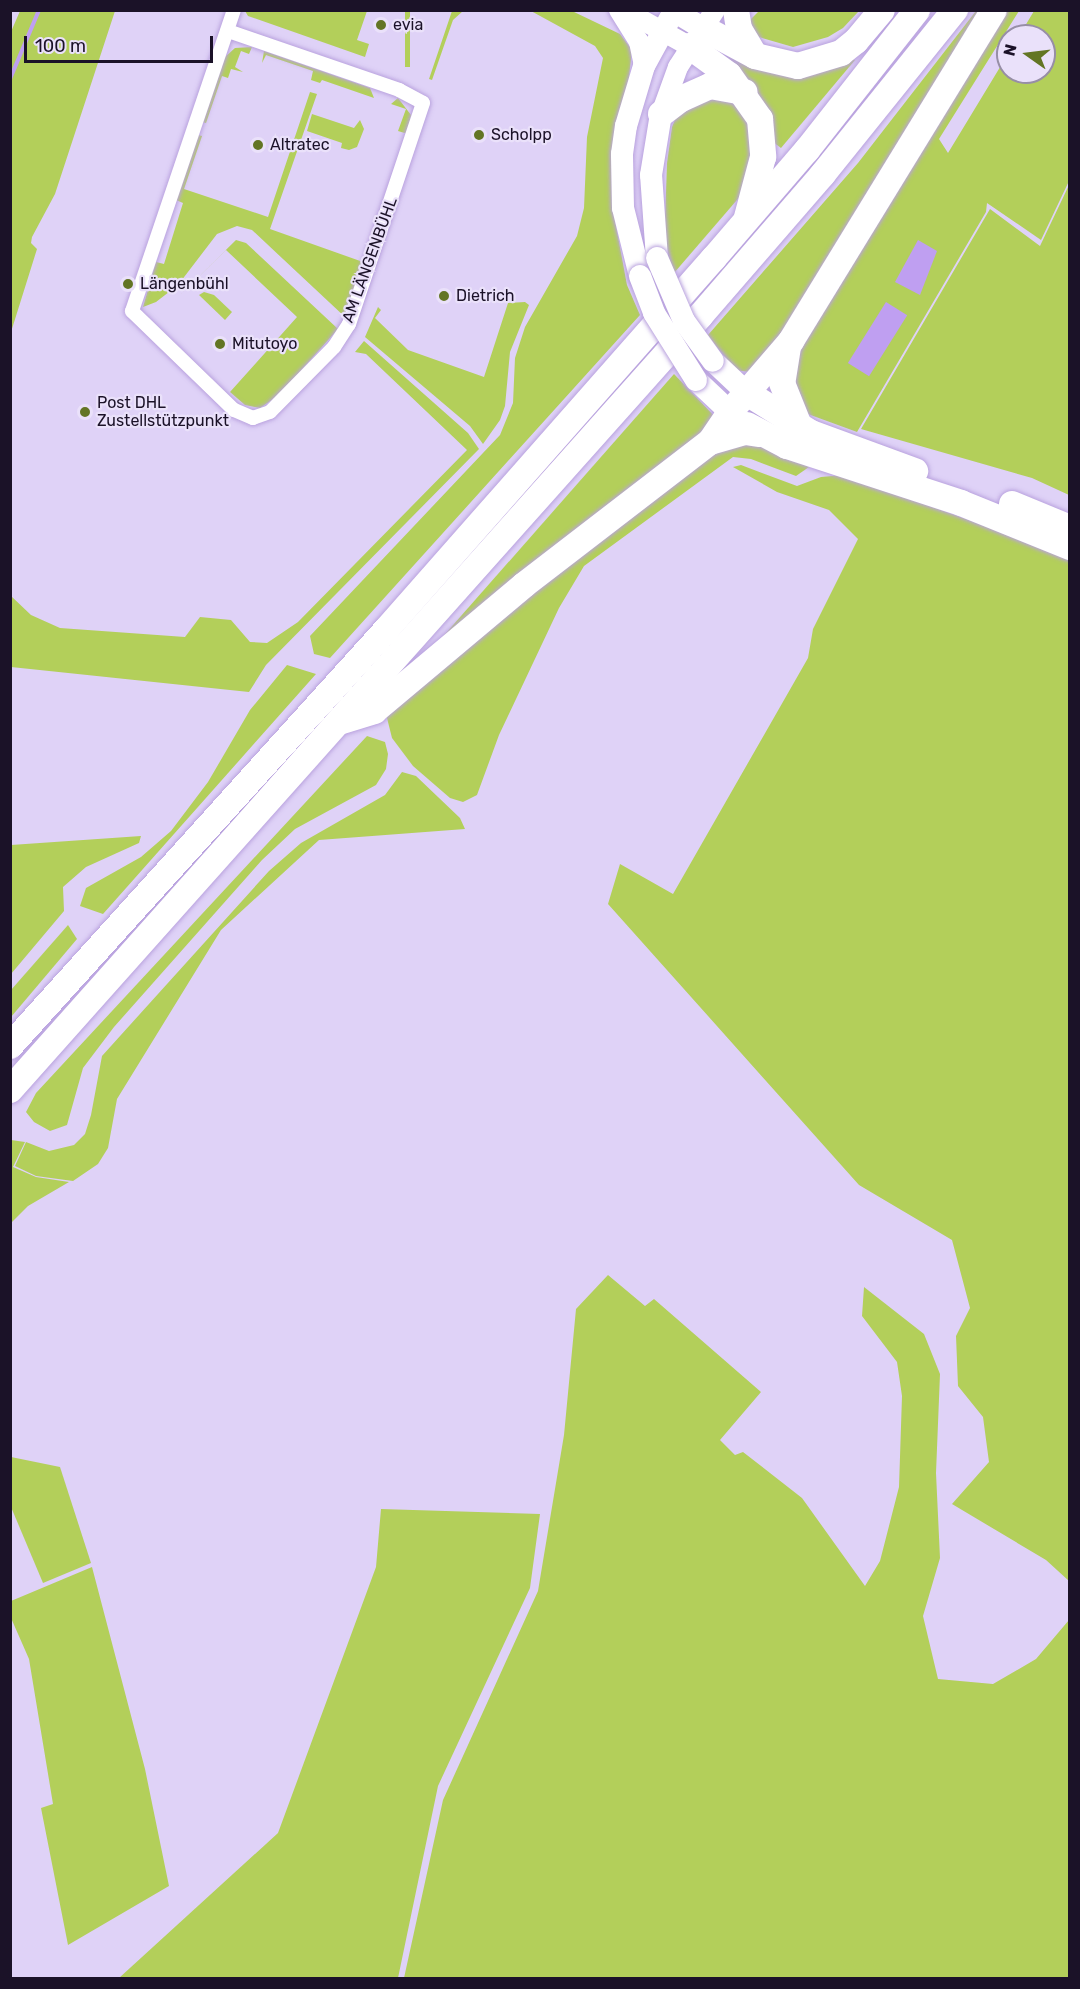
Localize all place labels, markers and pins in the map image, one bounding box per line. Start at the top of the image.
place label: evia [393,15,423,35]
marker: evia [374,18,388,32]
place label: Scholpp [491,125,552,145]
marker: Scholpp [472,128,486,142]
place label: Altratec [270,135,330,155]
marker: Altratec [251,138,265,152]
place label: Längenbühl [140,274,229,294]
marker: Längenbühl [121,277,135,291]
place label: Dietrich [456,286,515,306]
marker: Dietrich [437,289,451,303]
place label: Mitutoyo [232,334,297,354]
marker: Mitutoyo [213,337,227,351]
place label: Post DHL Zustellstützpunkt [97,393,229,431]
marker: Post DHL Zustellstützpunkt [78,405,92,419]

